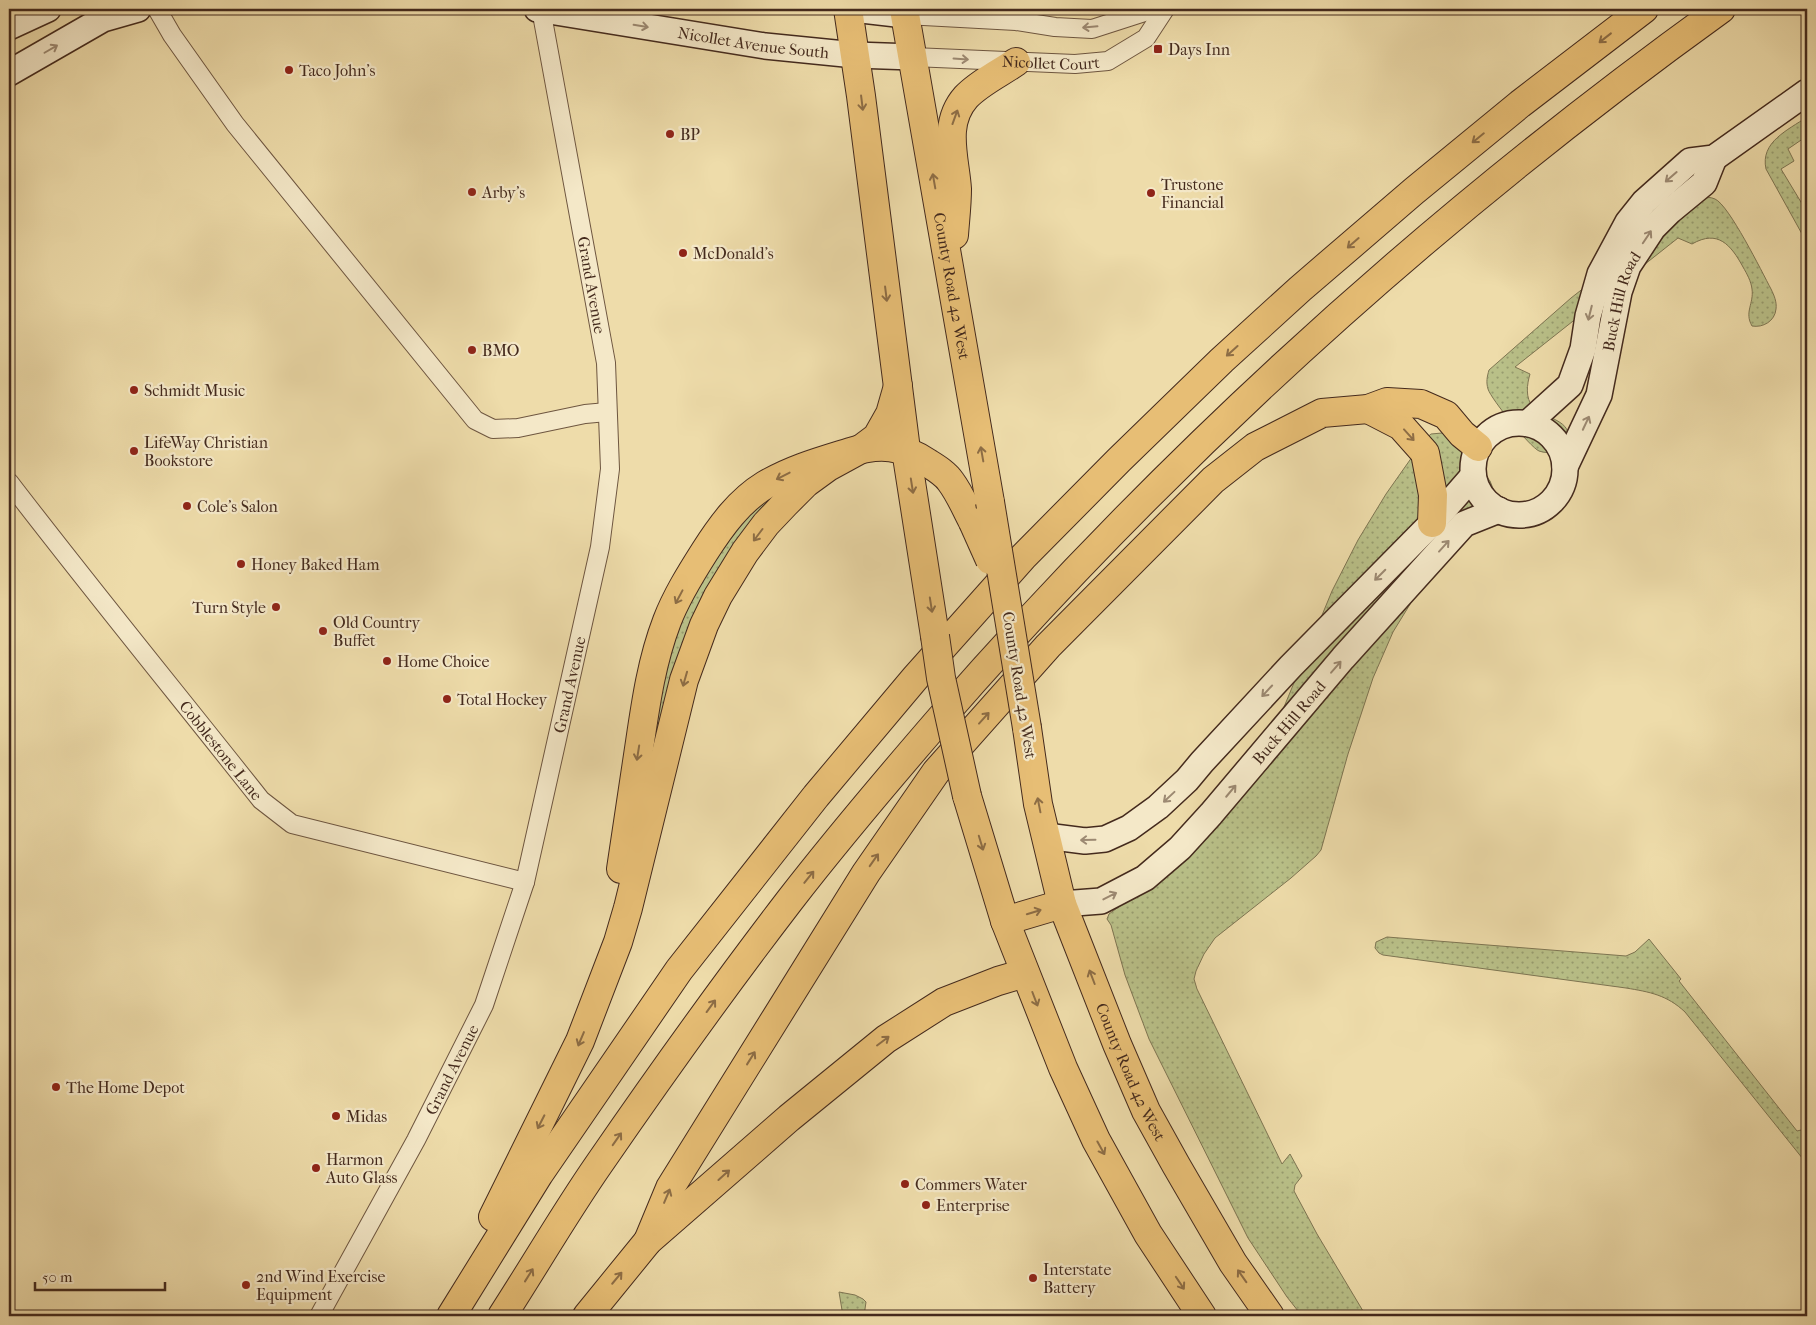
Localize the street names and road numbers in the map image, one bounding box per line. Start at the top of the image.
street label: Nicollet Avenue South [676,23,830,62]
street label: Nicollet Court [1002,52,1101,74]
street label: County Road 42 West [930,211,974,361]
street label: Grand Avenue [574,235,609,335]
street label: Buck Hill Road [1599,248,1645,353]
street label: County Road 42 West [998,610,1041,760]
street label: Grand Avenue [550,635,590,735]
street label: Buck Hill Road [1248,677,1330,768]
street label: Cobblestone Lane [175,697,266,804]
street label: County Road 42 West [1092,1000,1170,1144]
street label: Grand Avenue [421,1021,483,1118]

